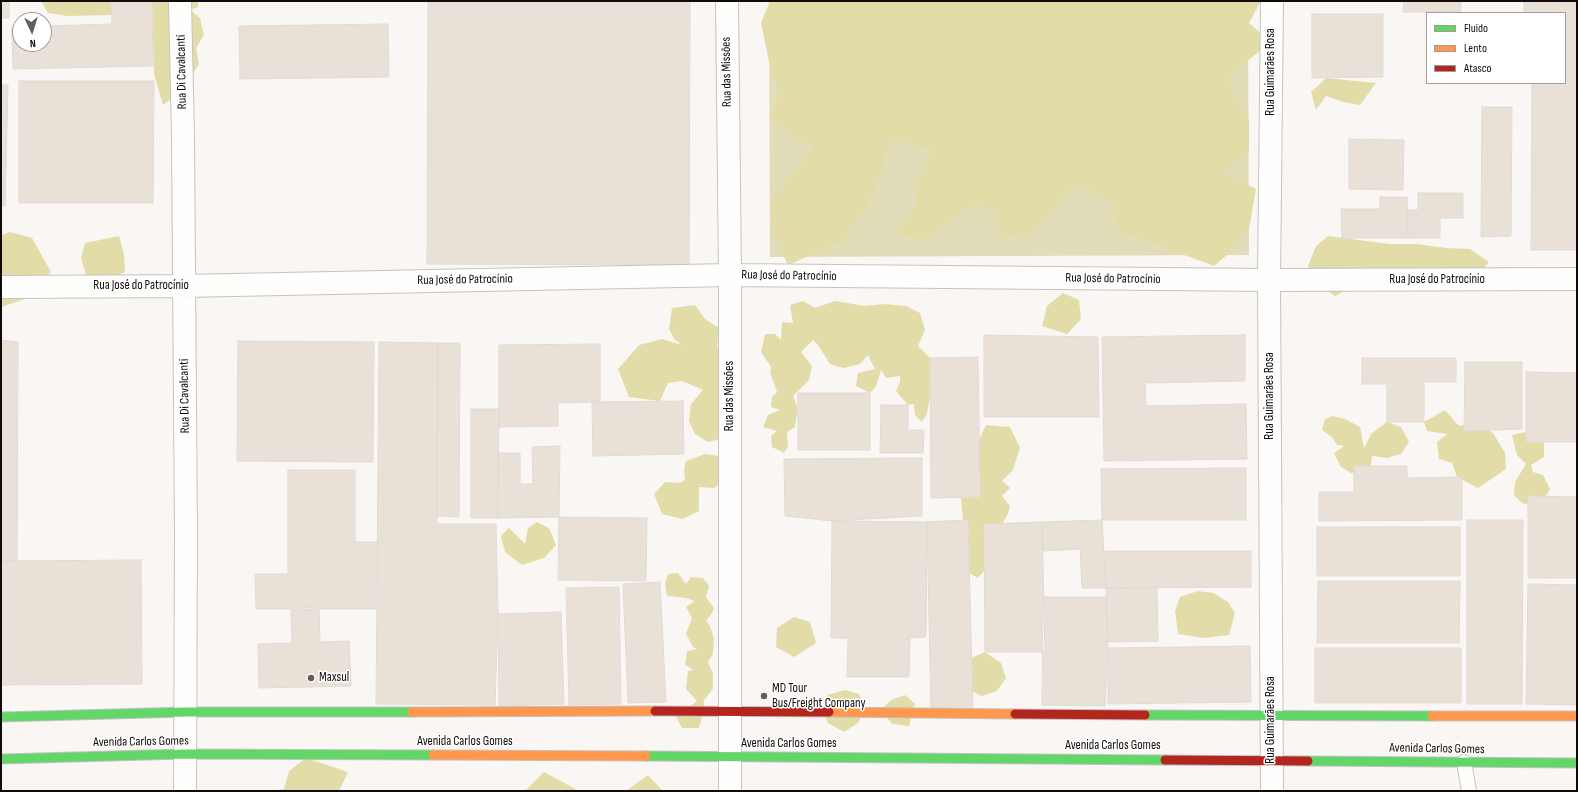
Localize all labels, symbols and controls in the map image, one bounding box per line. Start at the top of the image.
north arrow [12,12,52,52]
legend [1426,12,1566,84]
text: Fluido [1464,21,1488,36]
street label: Rua Guimarães Rosa [1263,28,1279,116]
street label: Rua Di Cavalcanti [174,35,190,109]
text: N [29,37,36,50]
street label: Rua das Missões [719,37,735,107]
text: Lento [1464,41,1487,56]
text: Atasco [1464,61,1491,76]
street label: Rua José do Patrocínio [741,267,837,285]
street label: Rua José do Patrocínio [1065,270,1161,288]
street label: Rua José do Patrocínio [417,271,513,289]
street label: Rua José do Patrocínio [1389,272,1485,288]
street label: Rua José do Patrocínio [93,278,189,294]
street label: Rua Guimarães Rosa [1262,352,1278,440]
street label: Rua Di Cavalcanti [177,359,193,433]
street label: Rua das Missões [722,361,738,431]
place label: Maxsul [319,670,349,686]
marker: Maxsul [306,673,316,683]
street label: Rua Guimarães Rosa [1263,676,1279,764]
place label: MD Tour Bus/Freight Company [772,681,865,712]
marker: MD Tour Bus/Freight Company [759,691,769,701]
street label: Avenida Carlos Gomes [93,733,189,751]
street label: Avenida Carlos Gomes [417,734,513,750]
street label: Avenida Carlos Gomes [741,736,837,752]
street label: Avenida Carlos Gomes [1065,738,1161,754]
street label: Avenida Carlos Gomes [1389,740,1485,758]

